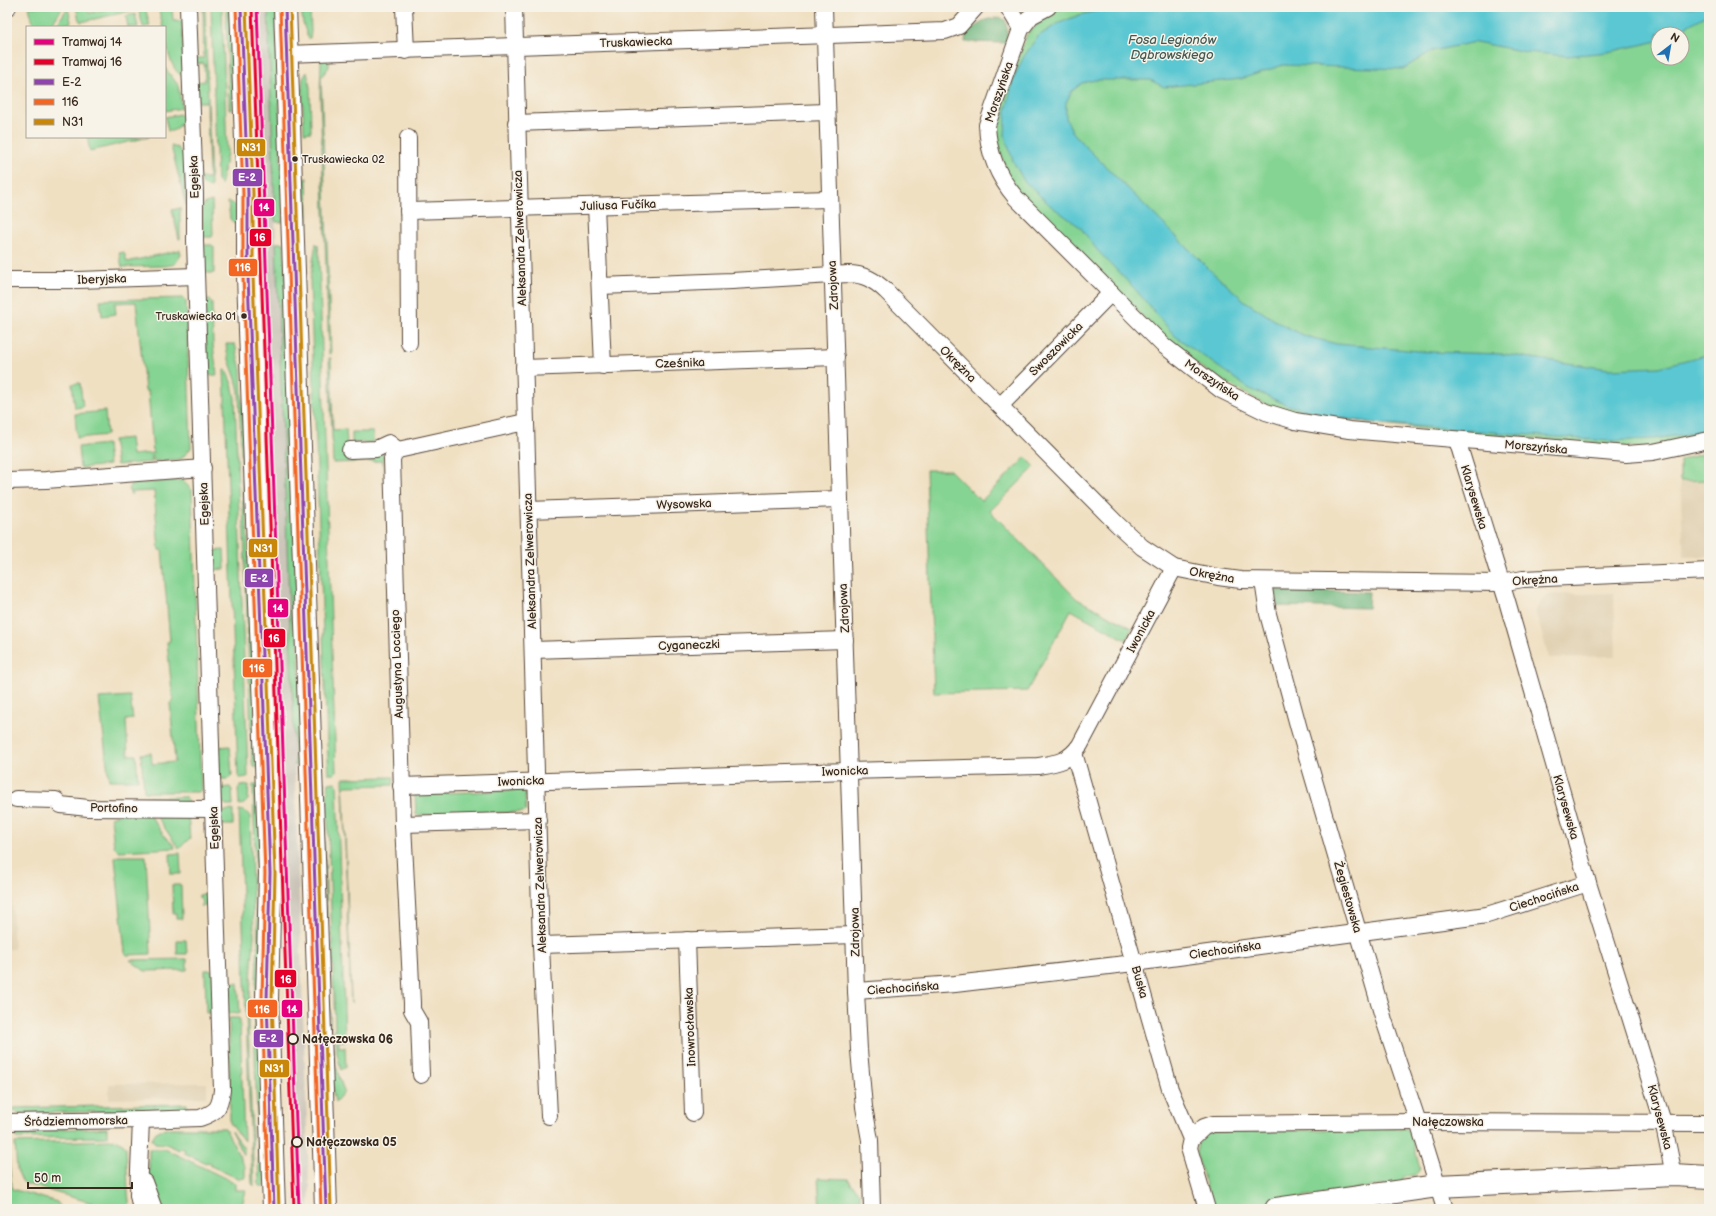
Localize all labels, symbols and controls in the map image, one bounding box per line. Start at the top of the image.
legend [26,26,166,138]
north arrow [1650,26,1690,66]
text: N [1668,30,1682,46]
water label: Fosa Legionów Dąbrowskiego [1128,32,1217,63]
street label: Truskawiecka [599,34,673,51]
text: Tramwaj 14 [62,35,123,50]
text: Tramwaj 16 [62,55,122,70]
street label: Morszyńska [982,60,1017,125]
text: E-2 [62,75,81,90]
text: 116 [62,95,79,110]
text: N31 [62,115,83,130]
line badge: N31 [236,138,266,157]
text: N31 [241,141,261,154]
place label: Truskawiecka 02 [302,153,385,166]
marker: Truskawiecka 02 [290,154,300,164]
street label: Egejska [186,155,203,199]
line badge: E-2 [232,168,263,187]
street label: Aleksandra Zelwerowicza [511,169,530,306]
text: E-2 [238,171,257,184]
street label: Juliusa Fučíka [580,197,657,214]
line badge: 14 [253,198,275,217]
text: 14 [258,201,270,214]
line badge: 16 [249,228,272,247]
text: 16 [254,231,266,244]
line badge: 116 [228,258,258,277]
street label: Zdrojowa [825,260,842,311]
text: 116 [235,261,251,274]
street label: Iberyjska [77,271,127,288]
place label: Truskawiecka 01 [156,310,236,323]
marker: Truskawiecka 01 [239,311,249,321]
street label: Swoszowicka [1026,319,1087,379]
street label: Okrężna [936,343,979,386]
street label: Cześnika [655,355,705,372]
street label: Morszyńska [1181,356,1242,405]
street label: Morszyńska [1504,437,1568,458]
street label: Klarysewska [1457,463,1491,532]
street label: Egejska [196,482,213,526]
street label: Aleksandra Zelwerowicza [521,492,540,629]
street label: Wysowska [656,496,712,513]
line badge: N31 [248,538,278,558]
text: N31 [253,542,273,555]
street label: Okrężna [1188,564,1236,587]
line badge: E-2 [244,568,274,588]
street label: Okrężna [1512,571,1558,590]
text: E-2 [250,572,269,585]
street label: Zdrojowa [836,583,853,634]
line badge: 14 [267,598,289,618]
text: 14 [272,602,284,615]
street label: Iwonicka [1124,607,1159,655]
street label: Augustyna Locciego [388,609,407,719]
line badge: 16 [263,628,286,648]
text: 16 [268,632,280,645]
street label: Cyganeczki [658,637,720,654]
line badge: 116 [242,658,273,678]
text: 116 [249,662,265,675]
street label: Iwonicka [821,763,869,780]
street label: Iwonicka [497,773,545,790]
street label: Klarysewska [1549,773,1582,842]
street label: Portofino [90,801,138,816]
street label: Egejska [206,806,223,850]
street label: Aleksandra Zelwerowicza [531,816,550,953]
street label: Żegiestowska [1330,858,1366,935]
street label: Ciechocińska [1507,879,1581,916]
street label: Zdrojowa [848,907,863,958]
street label: Ciechocińska [1188,938,1262,963]
street label: Buska [1128,964,1151,1000]
line badge: 16 [274,969,297,988]
text: 16 [280,973,292,986]
street label: Ciechocińska [866,978,940,999]
street label: Inowrocławska [682,987,699,1067]
line badge: 116 [247,999,278,1018]
line badge: 14 [281,999,303,1018]
text: 116 [254,1003,270,1016]
text: 14 [286,1003,298,1016]
line badge: E-2 [253,1029,284,1048]
text: E-2 [259,1032,278,1045]
place label: Nałęczowska 06 [302,1032,393,1047]
marker: Nałęczowska 06 [287,1033,299,1045]
line badge: N31 [259,1059,290,1078]
text: N31 [264,1062,284,1075]
street label: Klarysewska [1644,1083,1675,1152]
street label: Śródziemnomorska [24,1111,128,1130]
street label: Nałęczowska [1412,1115,1484,1130]
place label: Nałęczowska 05 [306,1135,397,1150]
marker: Nałęczowska 05 [291,1136,303,1148]
scale bar [28,1164,132,1190]
text: 50 m [34,1171,61,1186]

